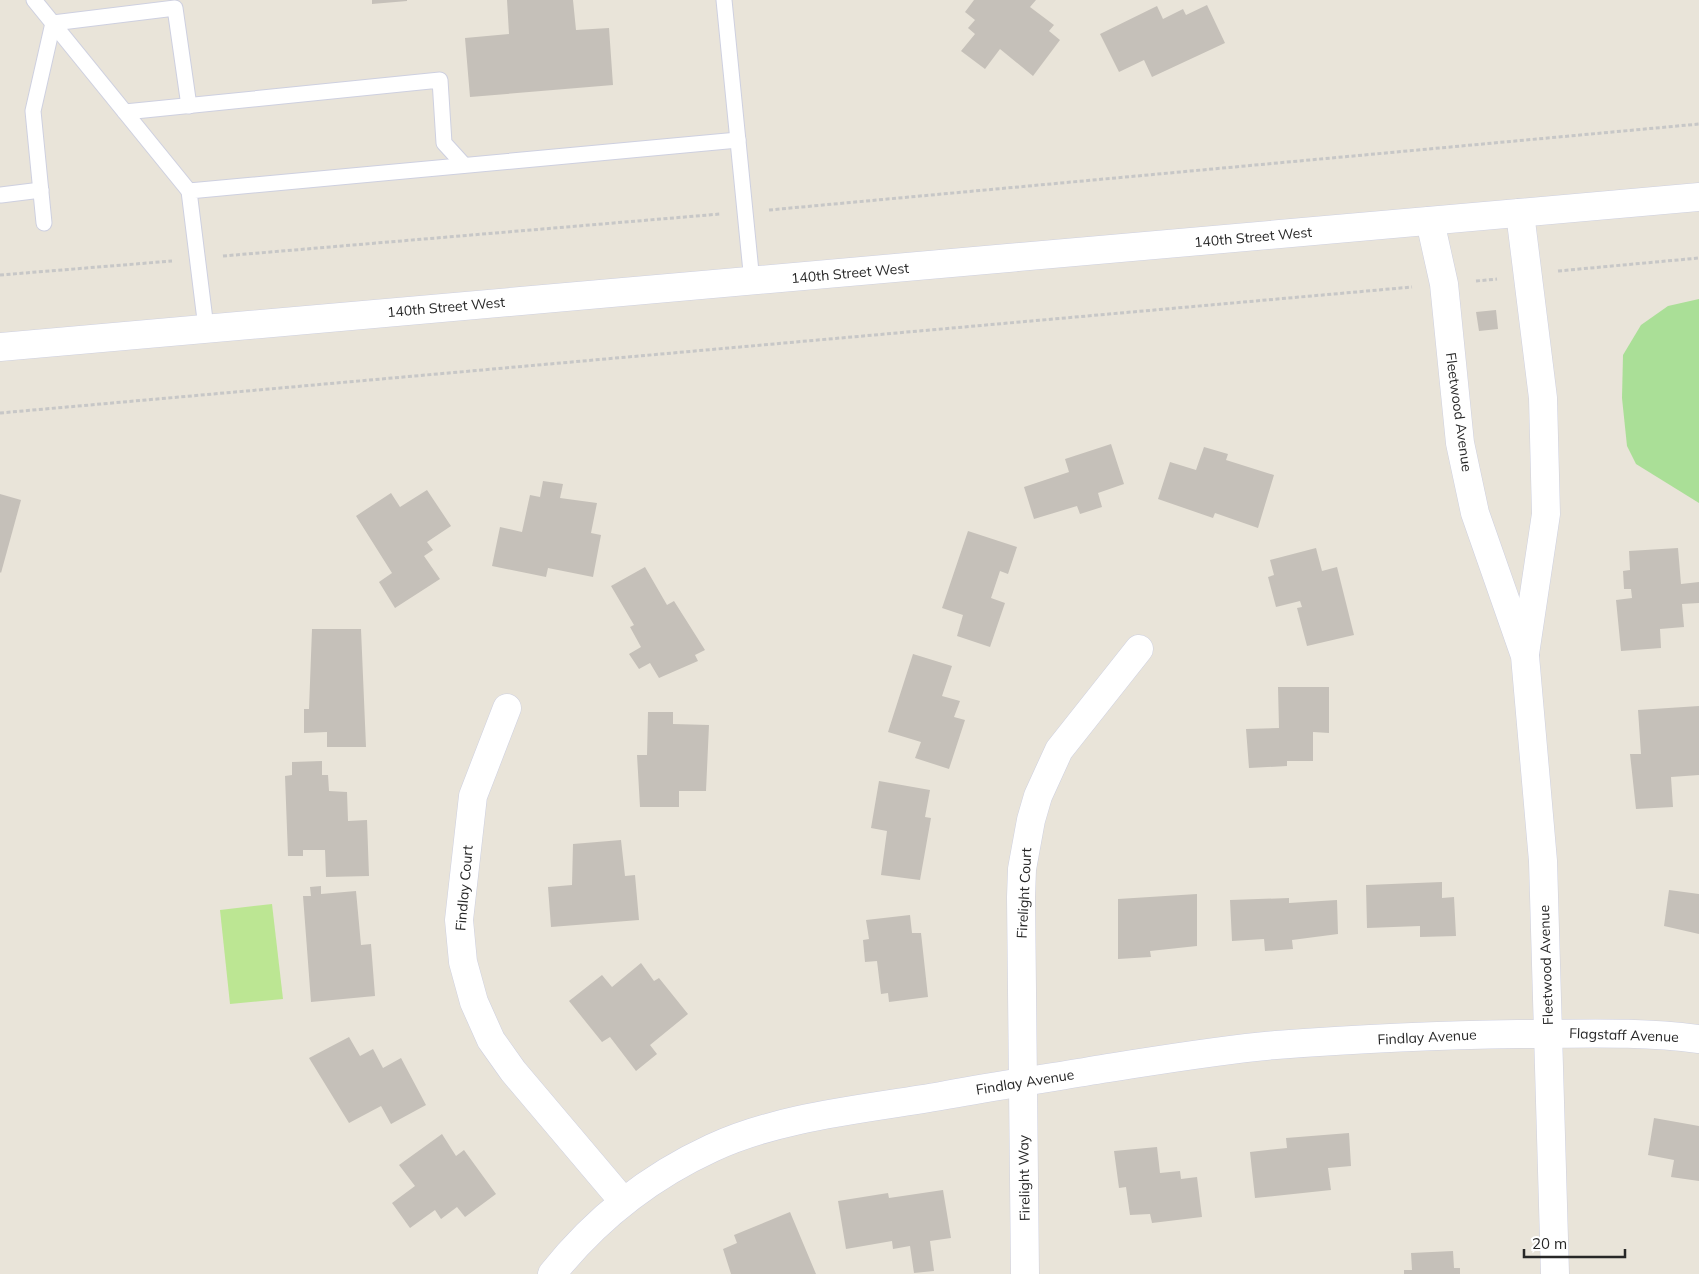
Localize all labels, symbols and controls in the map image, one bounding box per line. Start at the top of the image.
street label: 140th Street West [1193,223,1313,251]
street label: 140th Street West [790,259,910,287]
street label: 140th Street West [386,293,506,321]
street label: Fleetwood Avenue [1442,351,1476,473]
street label: Findlay Court [451,844,477,932]
street label: Firelight Court [1013,847,1035,939]
street label: Fleetwood Avenue [1535,905,1557,1025]
street label: Flagstaff Avenue [1569,1024,1679,1046]
street label: Findlay Avenue [1377,1025,1477,1049]
street label: Findlay Avenue [975,1065,1075,1099]
street label: Firelight Way [1014,1134,1034,1221]
scale bar [1524,1226,1625,1258]
text: 20 m [1532,1234,1567,1253]

